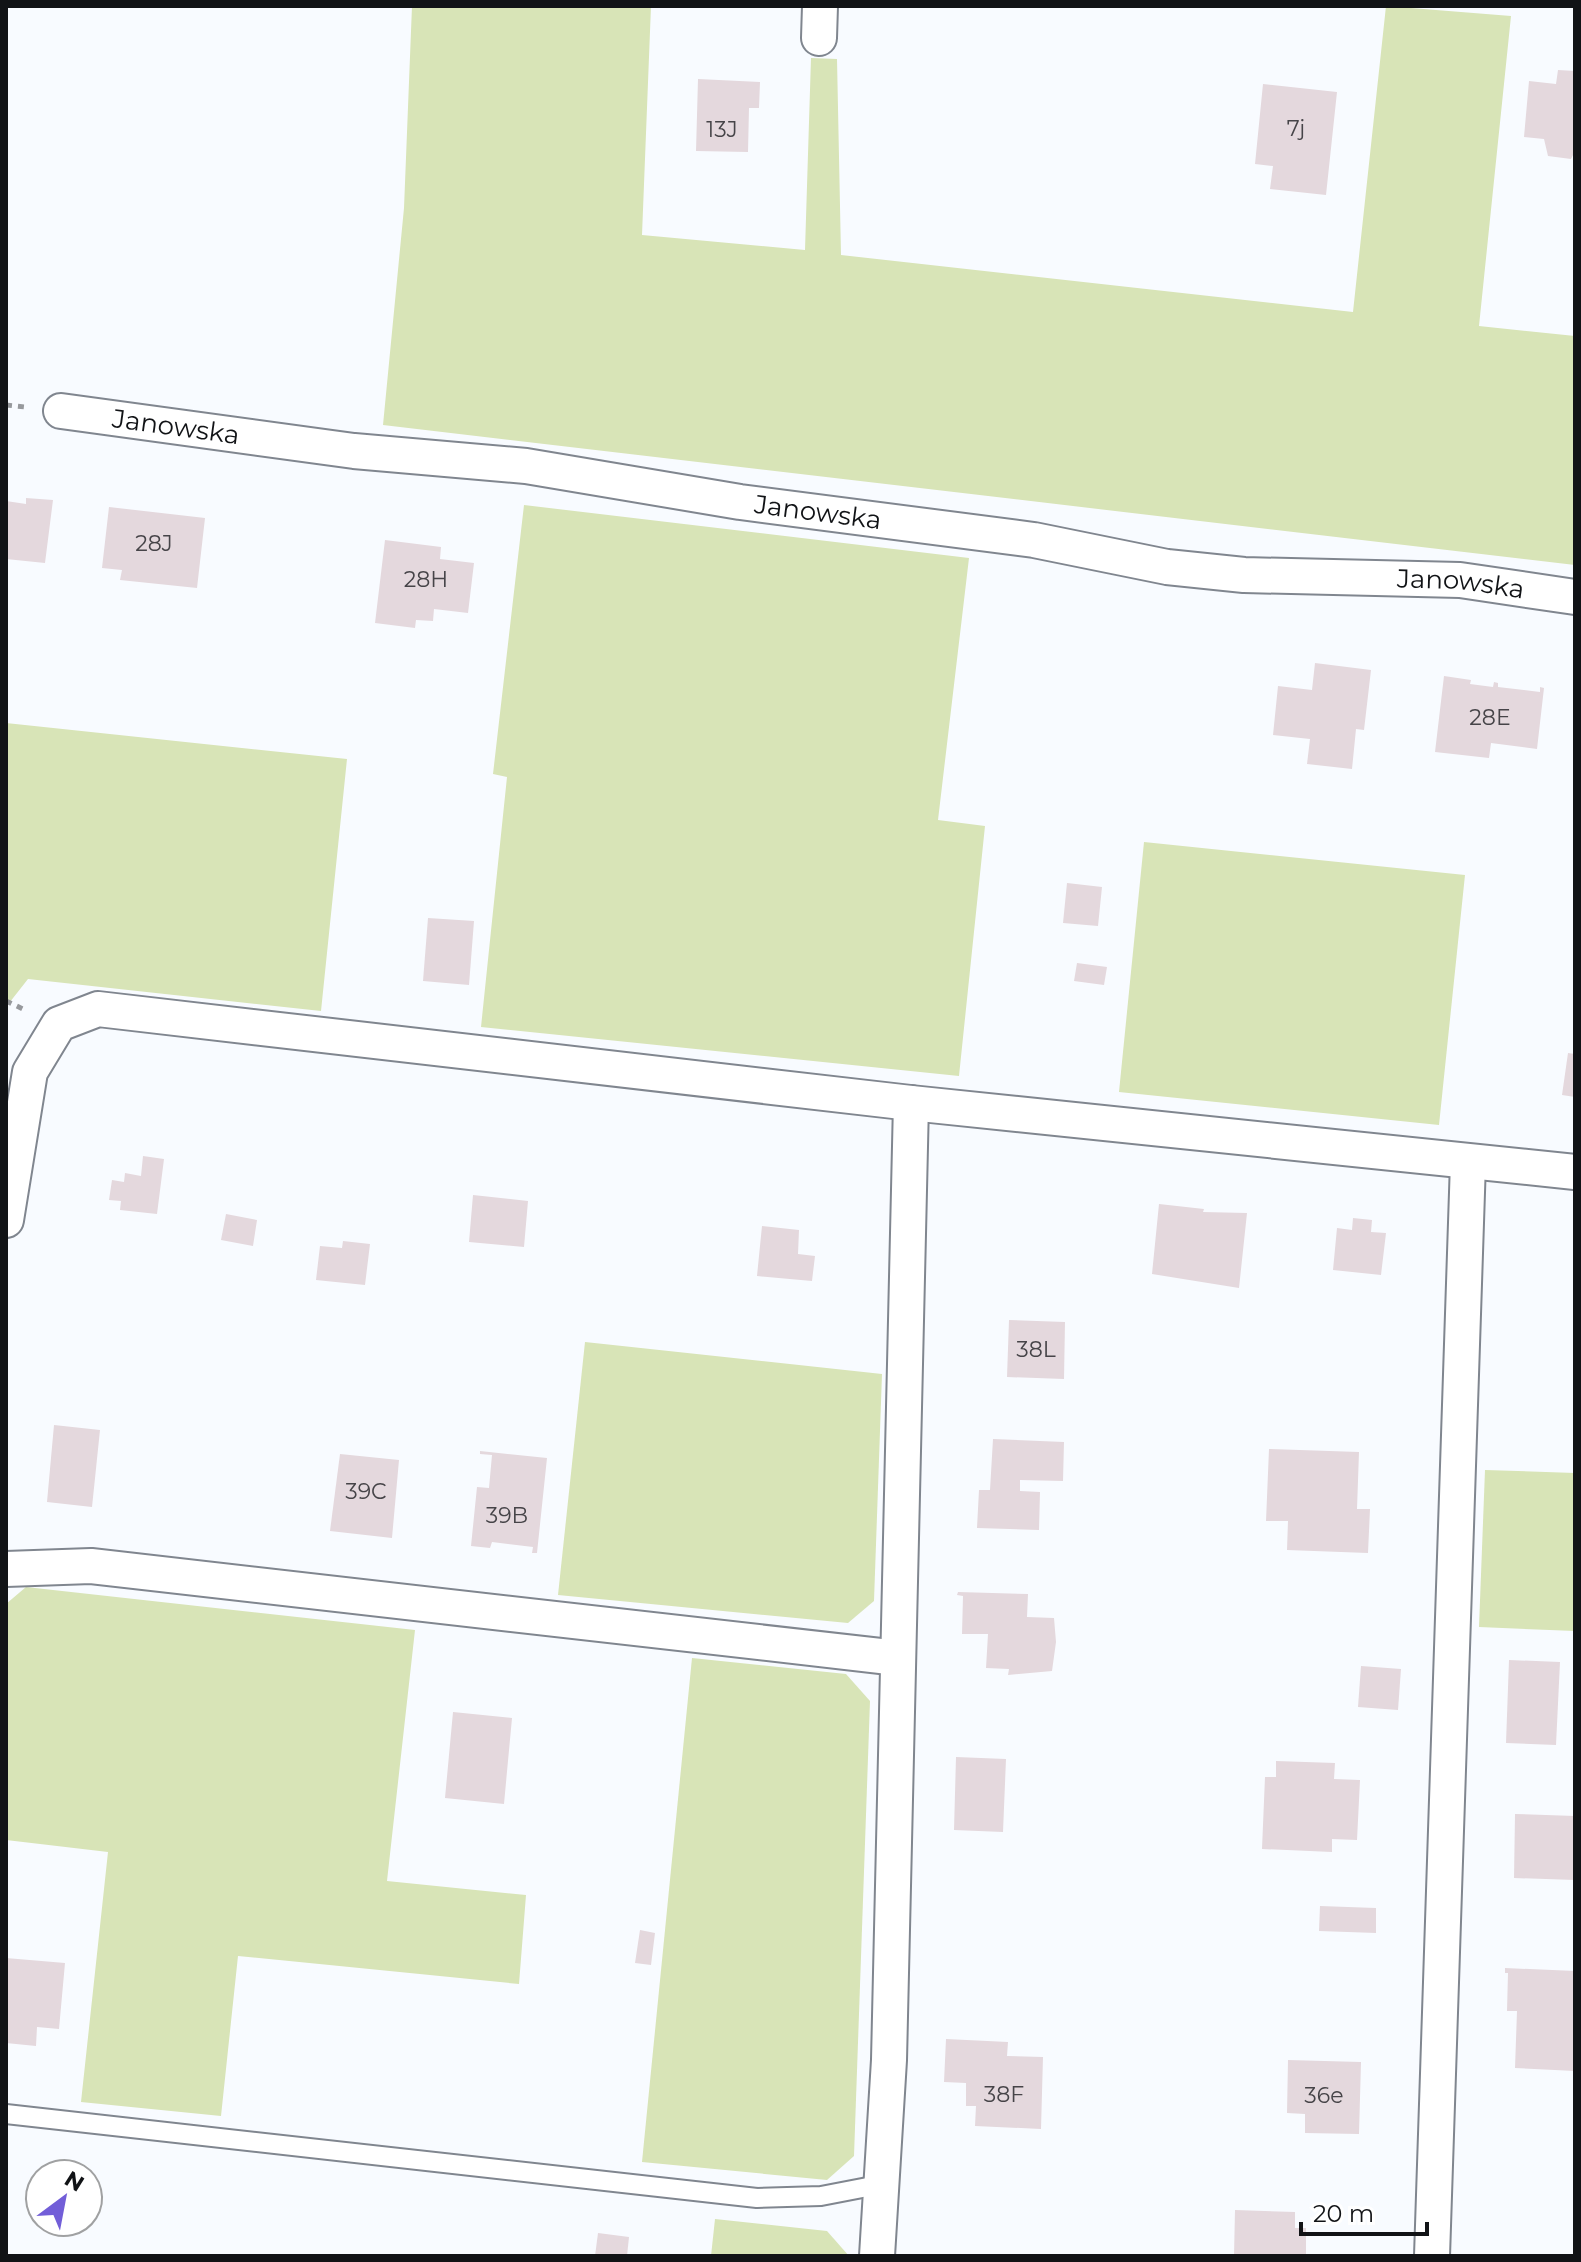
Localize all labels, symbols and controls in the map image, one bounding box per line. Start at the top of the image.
house number: 7j [1287,115,1305,142]
house number: 13J [706,116,738,143]
street label: Janowska [109,402,241,451]
street label: Janowska [751,488,883,536]
house number: 28J [135,530,173,557]
street label: Janowska [1396,563,1527,605]
house number: 28H [404,566,448,593]
house number: 28E [1469,704,1511,731]
house number: 38L [1016,1336,1056,1363]
house number: 39C [345,1478,387,1505]
house number: 39B [486,1502,528,1529]
house number: 38F [984,2081,1024,2108]
house number: 36e [1304,2082,1344,2109]
north arrow [24,2158,104,2238]
text: N [60,2165,89,2198]
scale bar [1301,2186,1427,2236]
text: 20 m [1313,2199,1374,2228]

